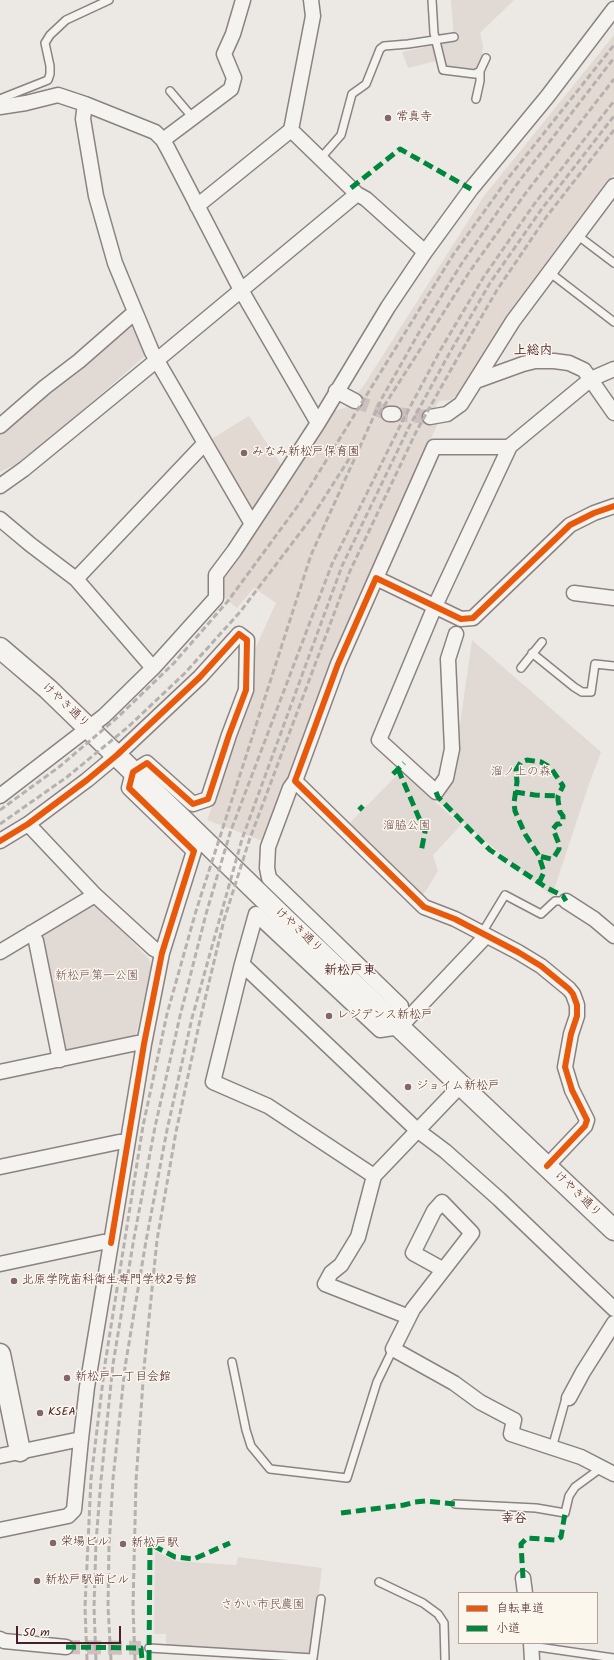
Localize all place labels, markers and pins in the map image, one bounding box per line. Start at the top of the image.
place label: 常真寺 [396,111,432,125]
marker: 常真寺 [383,113,393,123]
place label: みなみ新松戸保育園 [252,446,360,460]
marker: みなみ新松戸保育園 [239,448,249,458]
place label: レジデンス新松戸 [337,1009,433,1023]
marker: レジデンス新松戸 [324,1011,334,1021]
place label: ジョイム新松戸 [416,1080,500,1094]
marker: ジョイム新松戸 [403,1082,413,1092]
place label: 北原学院歯科衛生専門学校2号館 [22,1274,197,1288]
marker: 北原学院歯科衛生専門学校2号館 [9,1276,19,1286]
place label: 新松戸一丁目会館 [75,1371,171,1385]
marker: 新松戸一丁目会館 [62,1373,72,1383]
place label: KSEA [48,1406,76,1420]
marker: KSEA [35,1408,45,1418]
place label: 栄場ビル [61,1536,109,1550]
place label: 新松戸駅 [131,1537,179,1551]
marker: 栄場ビル [48,1538,58,1548]
marker: 新松戸駅 [118,1539,128,1549]
place label: 新松戸駅前ビル [45,1574,129,1588]
marker: 新松戸駅前ビル [32,1576,42,1586]

